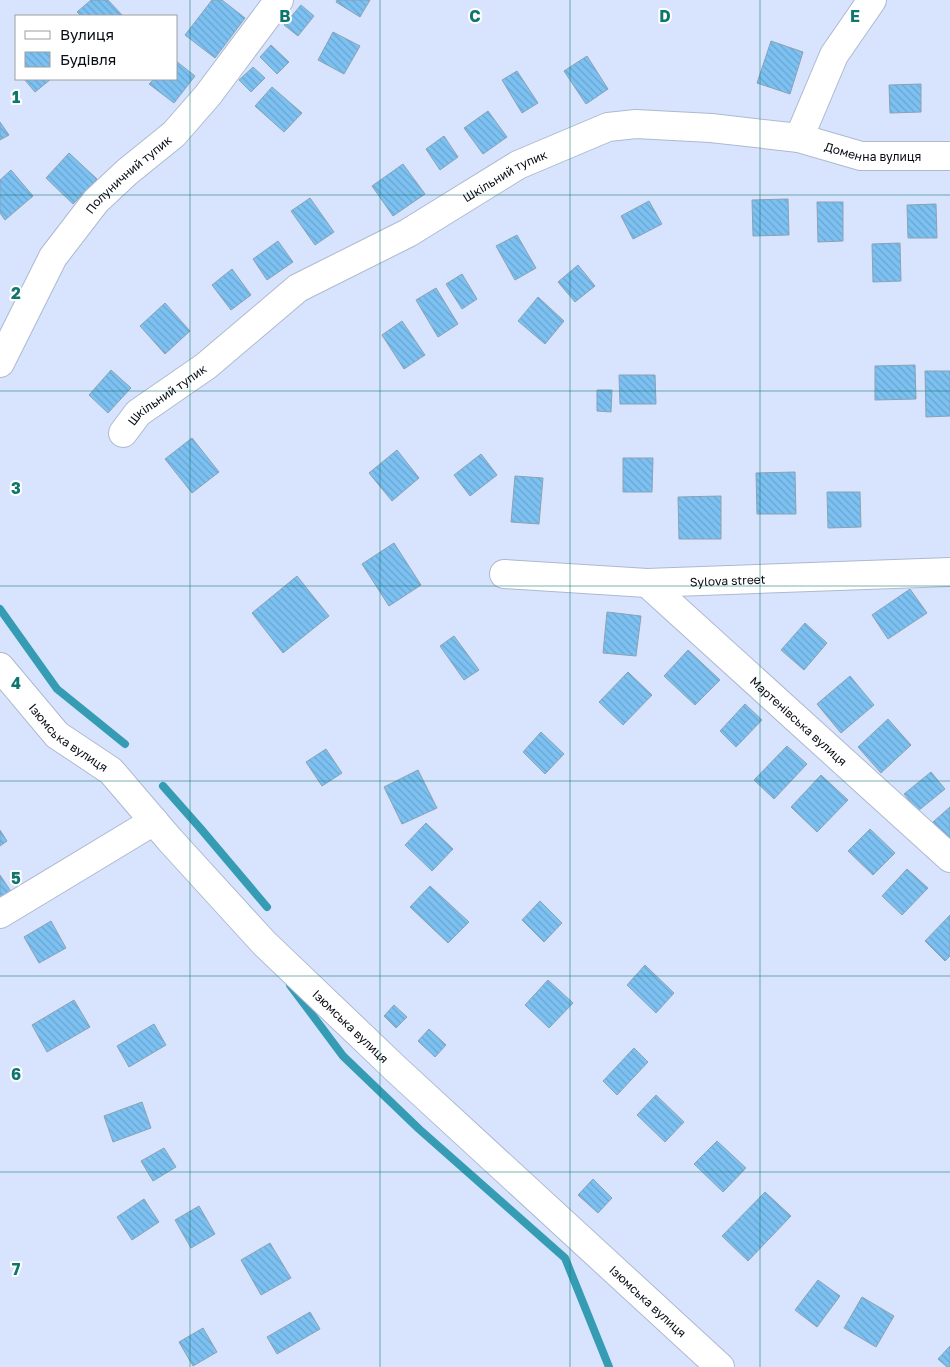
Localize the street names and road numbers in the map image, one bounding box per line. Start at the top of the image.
street label: Полуничний тупик [82,132,174,216]
street label: Доменна вулиця [823,138,921,164]
street label: Шкільний тупик [460,146,549,205]
street label: Шкільний тупик [124,361,209,428]
street label: Sylova street [690,571,766,589]
street label: Мартенівська вулиця [747,673,850,769]
street label: Ізюмська вулиця [26,700,111,774]
street label: Ізюмська вулиця [310,986,392,1066]
street label: Ізюмська вулиця [607,1262,690,1340]

